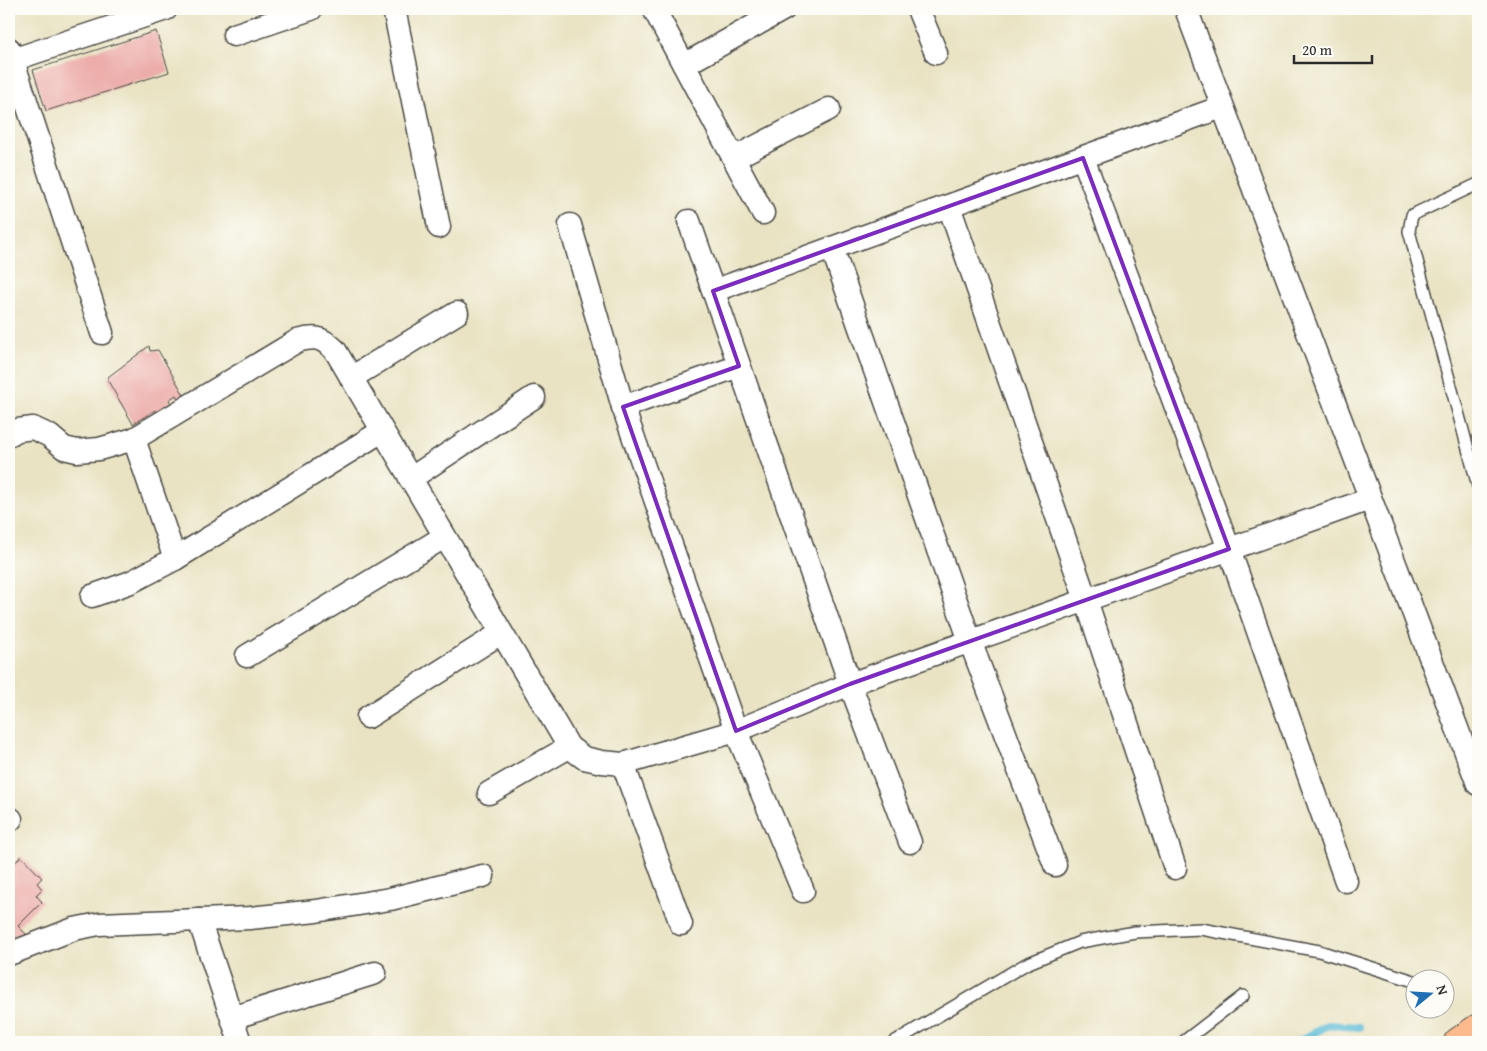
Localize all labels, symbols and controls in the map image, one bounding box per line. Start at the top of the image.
scale bar [1294,32,1372,64]
text: 20 m [1302,39,1333,60]
north arrow [1404,968,1454,1018]
text: N [1431,982,1454,998]

